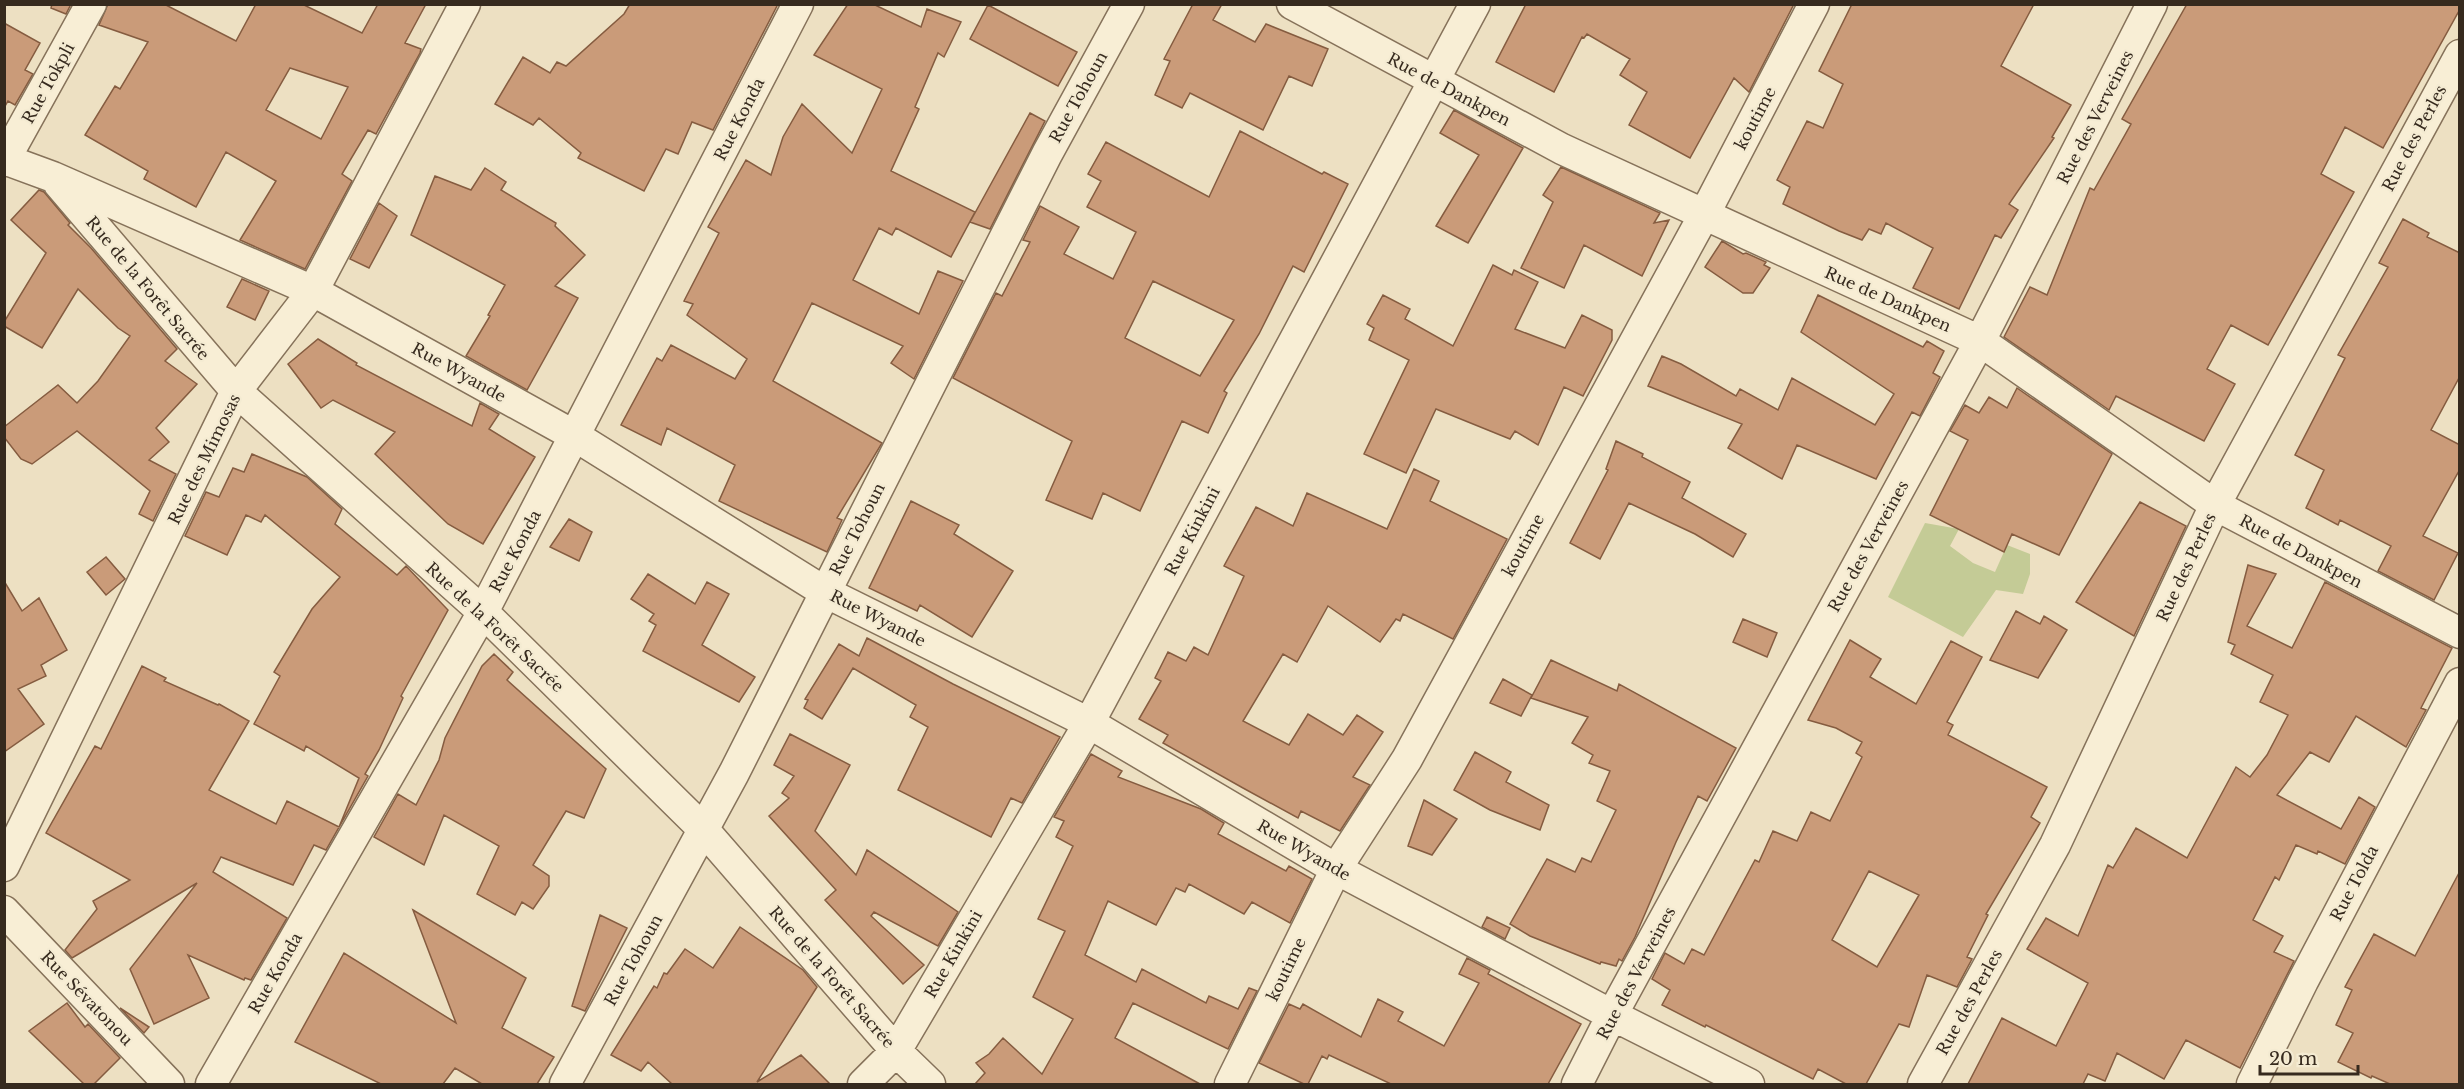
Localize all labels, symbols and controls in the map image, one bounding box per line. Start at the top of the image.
street label: Rue Tokpli [18,39,79,127]
street label: Rue des Verveines [2053,47,2137,187]
street label: Rue Tohoun [1045,48,1111,146]
street label: Rue de Dankpen [1384,48,1514,130]
street label: Rue Konda [710,74,768,164]
street label: Rue des Perles [2378,81,2450,195]
street label: koutime [1730,83,1780,153]
street label: Rue de la Forêt Sacrée [82,212,214,364]
street label: Rue de Dankpen [1822,262,1954,336]
street label: Rue Wyande [408,338,510,406]
street label: Rue des Mimosas [164,390,244,528]
street label: Rue des Verveines [1823,477,1913,615]
street label: Rue Tohoun [825,479,889,579]
street label: Rue Kinkini [1160,483,1224,579]
street label: Rue Konda [485,506,545,596]
street label: Rue des Perles [2152,509,2220,625]
street label: koutime [1498,510,1548,580]
street label: Rue de Dankpen [2236,510,2366,592]
street label: Rue de la Forêt Sacrée [422,558,568,696]
street label: Rue Wyande [827,585,929,651]
street label: Rue Wyande [1254,815,1354,885]
street label: Rue Tolda [2326,842,2382,924]
street label: Rue de la Forêt Sacrée [765,902,899,1052]
street label: Rue des Verveines [1592,903,1680,1043]
street label: Rue Kinkini [920,906,986,1001]
street label: Rue Tohoun [600,911,666,1009]
street label: Rue Konda [244,929,306,1017]
street label: koutime [1262,934,1310,1004]
street label: Rue des Perles [1932,946,2006,1058]
street label: Rue Sévatonou [37,947,137,1050]
scale bar [2260,1038,2358,1076]
text: 20 m [2269,1048,2317,1070]

